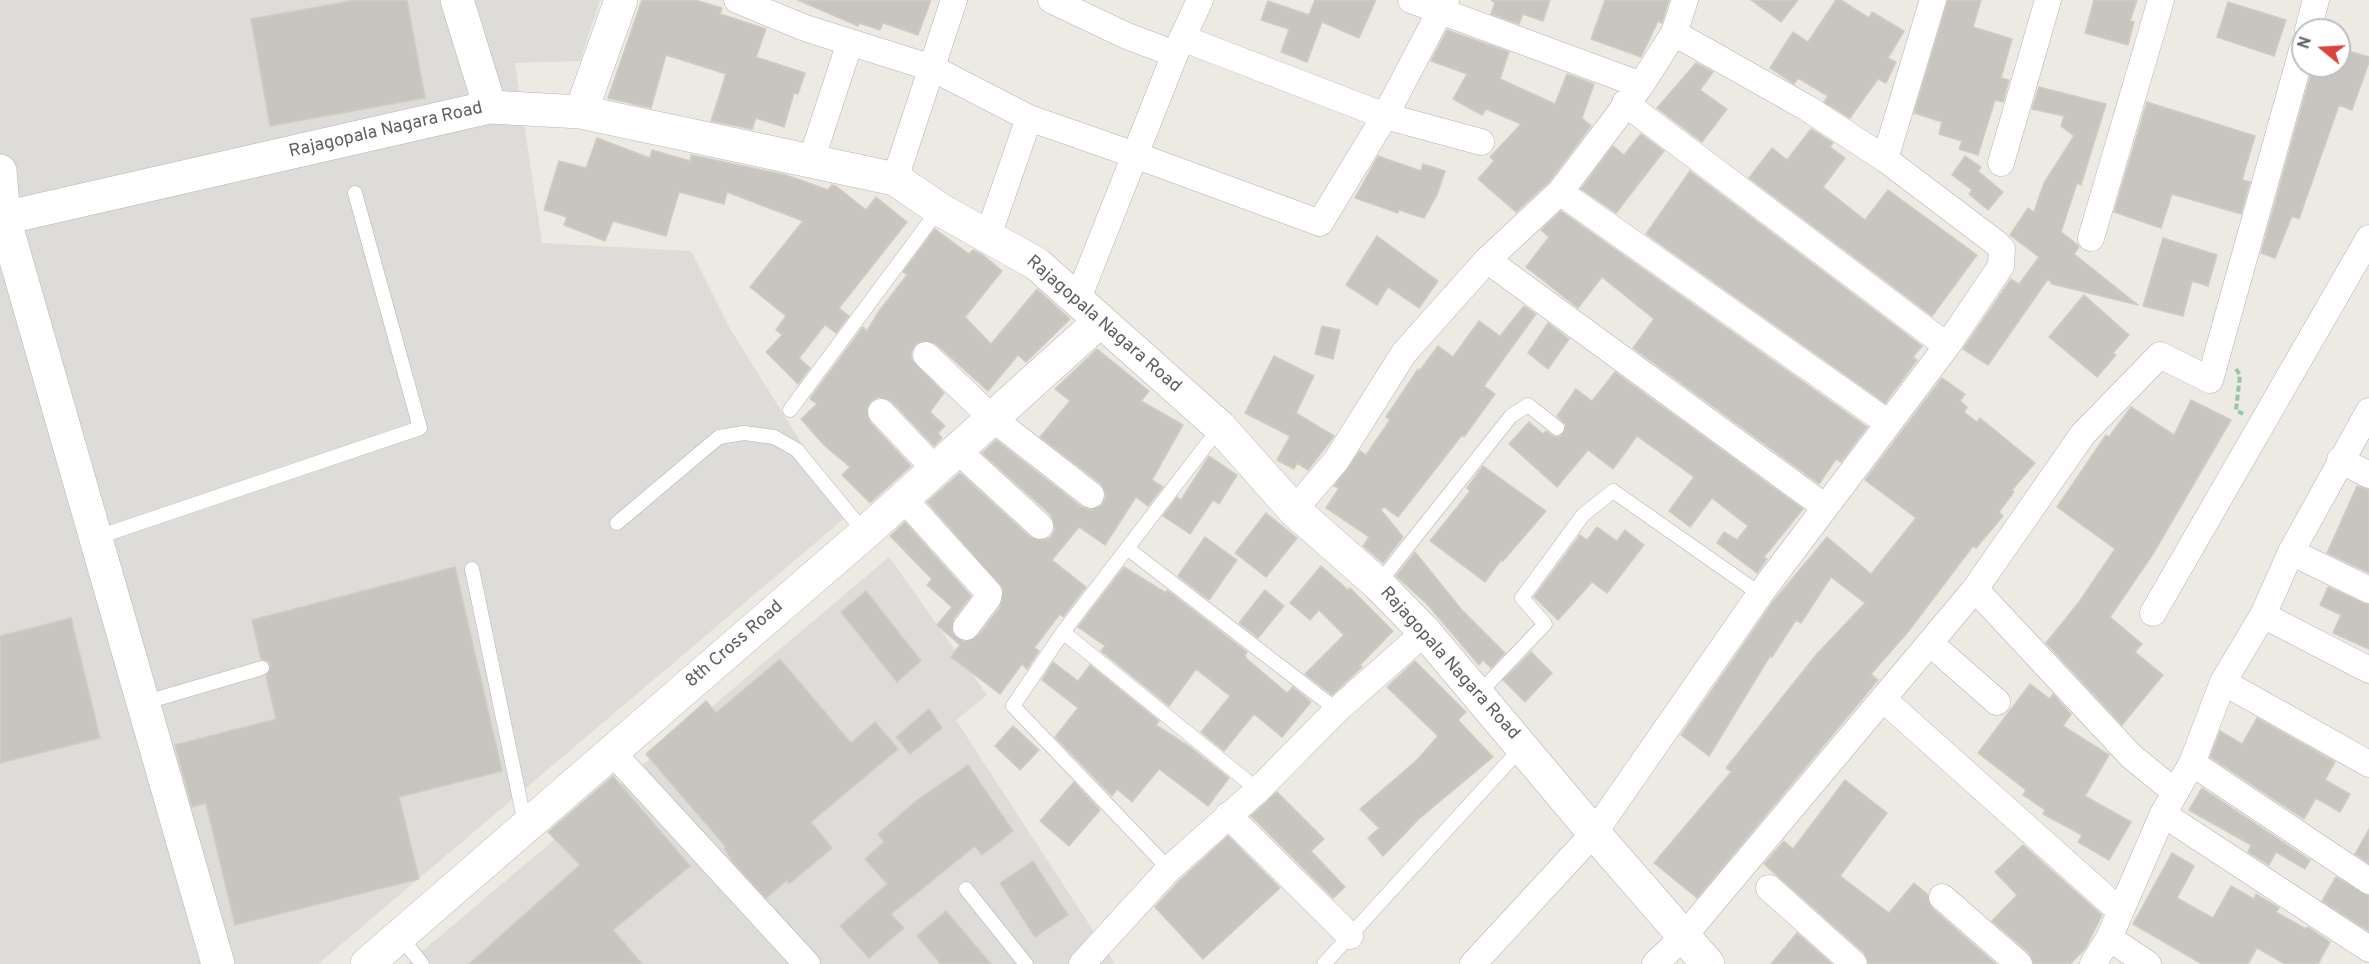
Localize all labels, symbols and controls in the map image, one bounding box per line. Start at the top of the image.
north arrow [2291,18,2351,78]
text: N [2294,34,2317,52]
street label: Rajagopala Nagara Road [287,98,485,164]
street label: Rajagopala Nagara Road [1021,252,1185,398]
street label: Rajagopala Nagara Road [1375,583,1523,745]
street label: 8th Cross Road [682,597,788,693]

